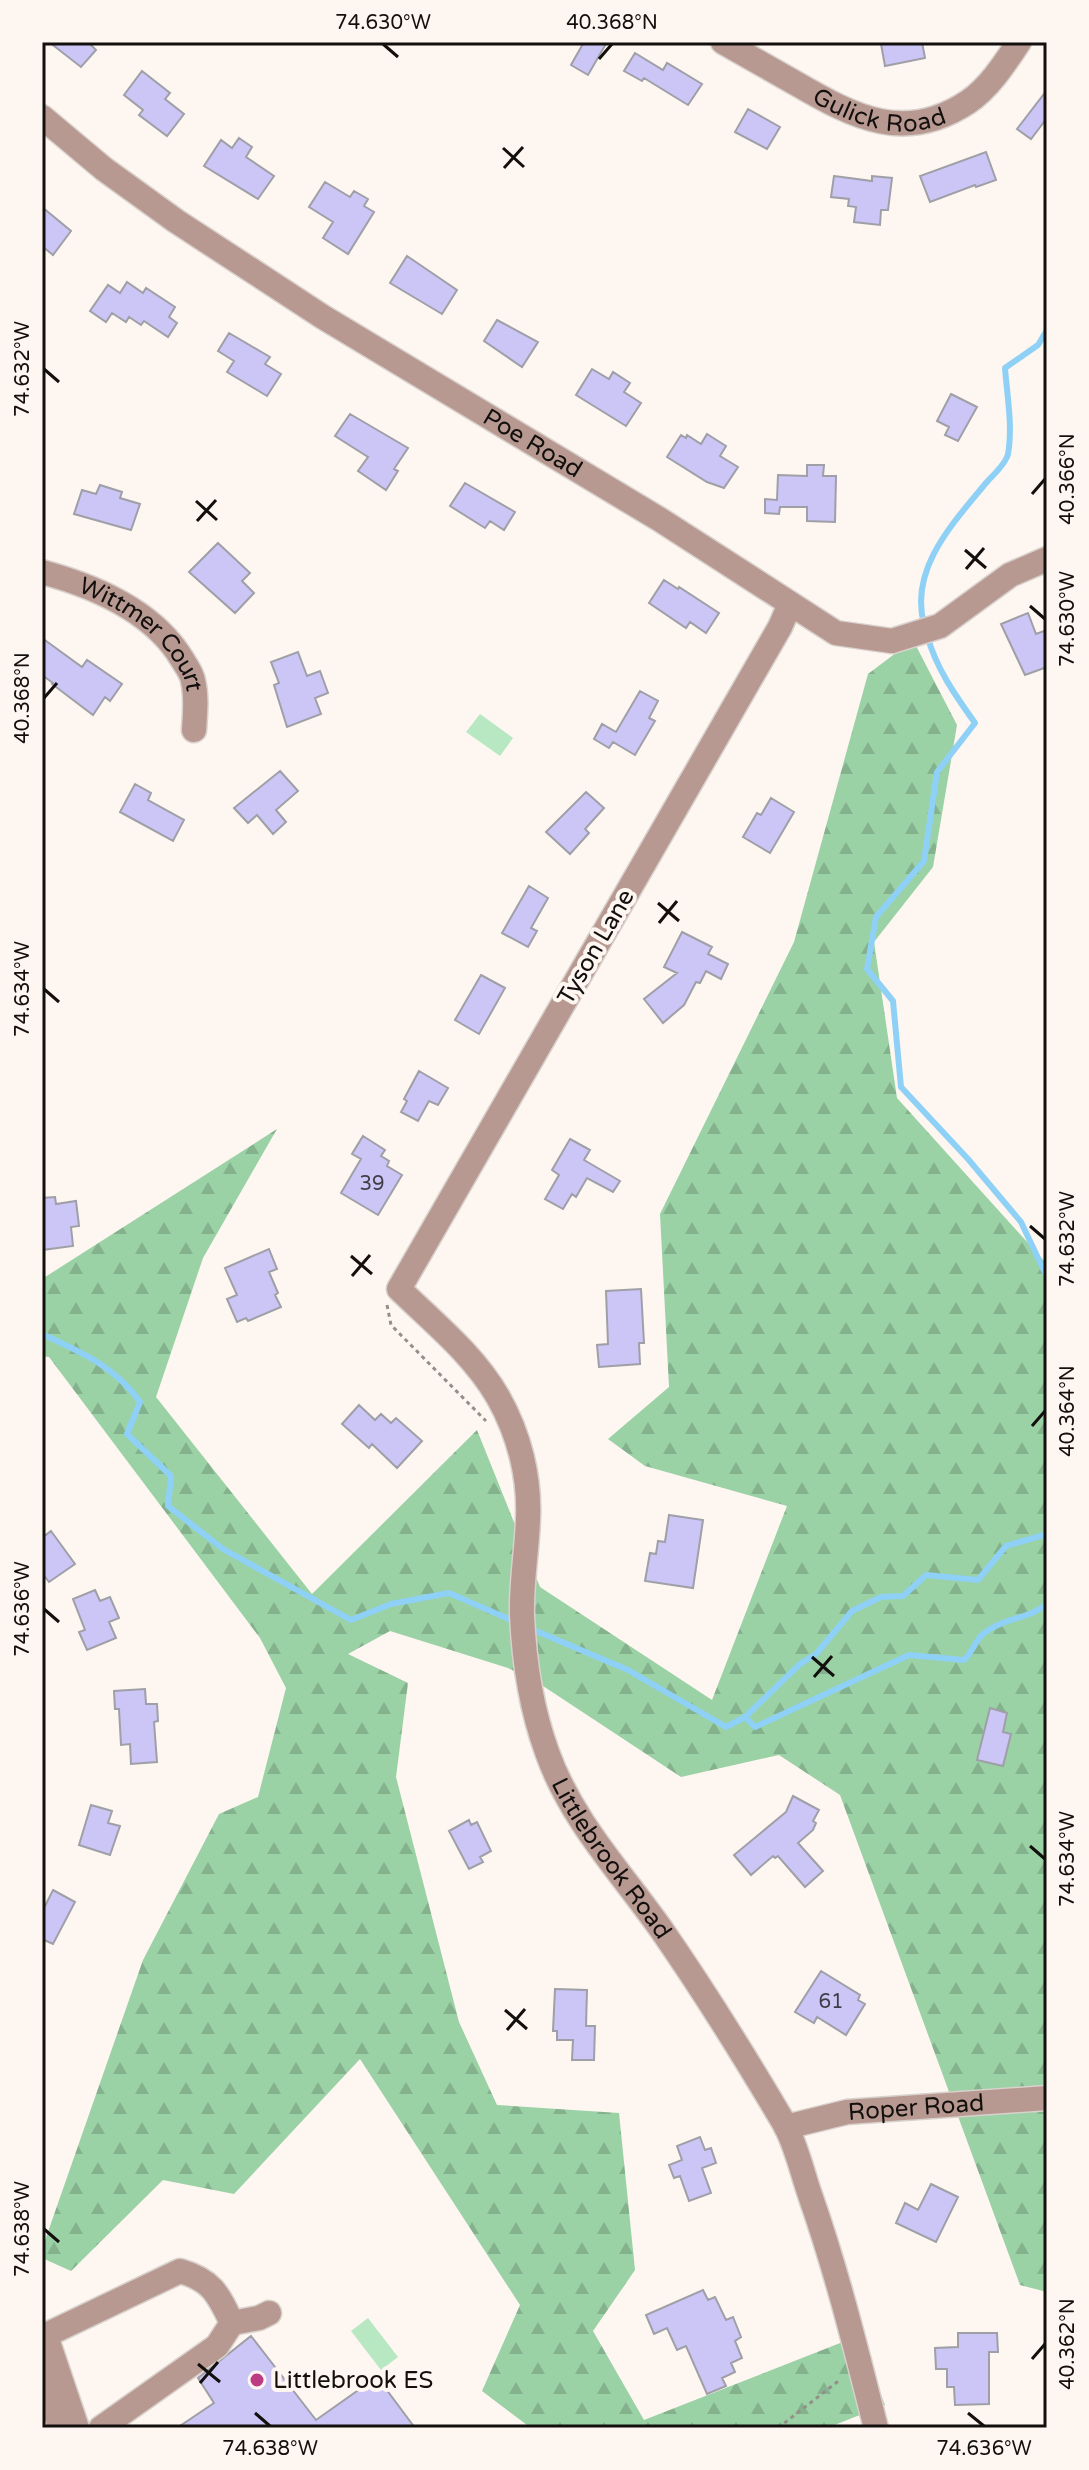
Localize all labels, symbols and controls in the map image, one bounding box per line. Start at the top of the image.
text: 74.630°W [335,11,431,35]
text: 40.368°N [566,11,658,35]
street label: Gulick Road [808,81,950,138]
text: 74.632°W [11,321,35,417]
street label: Poe Road [478,402,588,484]
text: 40.366°N [1056,433,1080,525]
street label: Wittmer Court [75,571,209,693]
text: 74.630°W [1056,571,1080,667]
text: 40.368°N [11,652,35,744]
street label: Tyson Lane [551,884,641,1010]
text: 74.634°W [11,941,35,1037]
house number: 39 [359,1172,385,1196]
text: 74.632°W [1056,1191,1080,1287]
text: 40.364°N [1056,1365,1080,1457]
text: 74.636°W [11,1561,35,1657]
street label: Littlebrook Road [545,1773,678,1944]
text: 74.634°W [1056,1811,1080,1907]
house number: 61 [818,1990,844,2014]
street label: Roper Road [847,2088,985,2126]
text: 74.638°W [11,2181,35,2277]
text: 40.362°N [1056,2298,1080,2390]
place label: Littlebrook ES [273,2366,433,2395]
marker: Littlebrook ES [248,2371,266,2389]
text: 74.638°W [222,2437,318,2461]
text: 74.636°W [936,2437,1032,2461]

